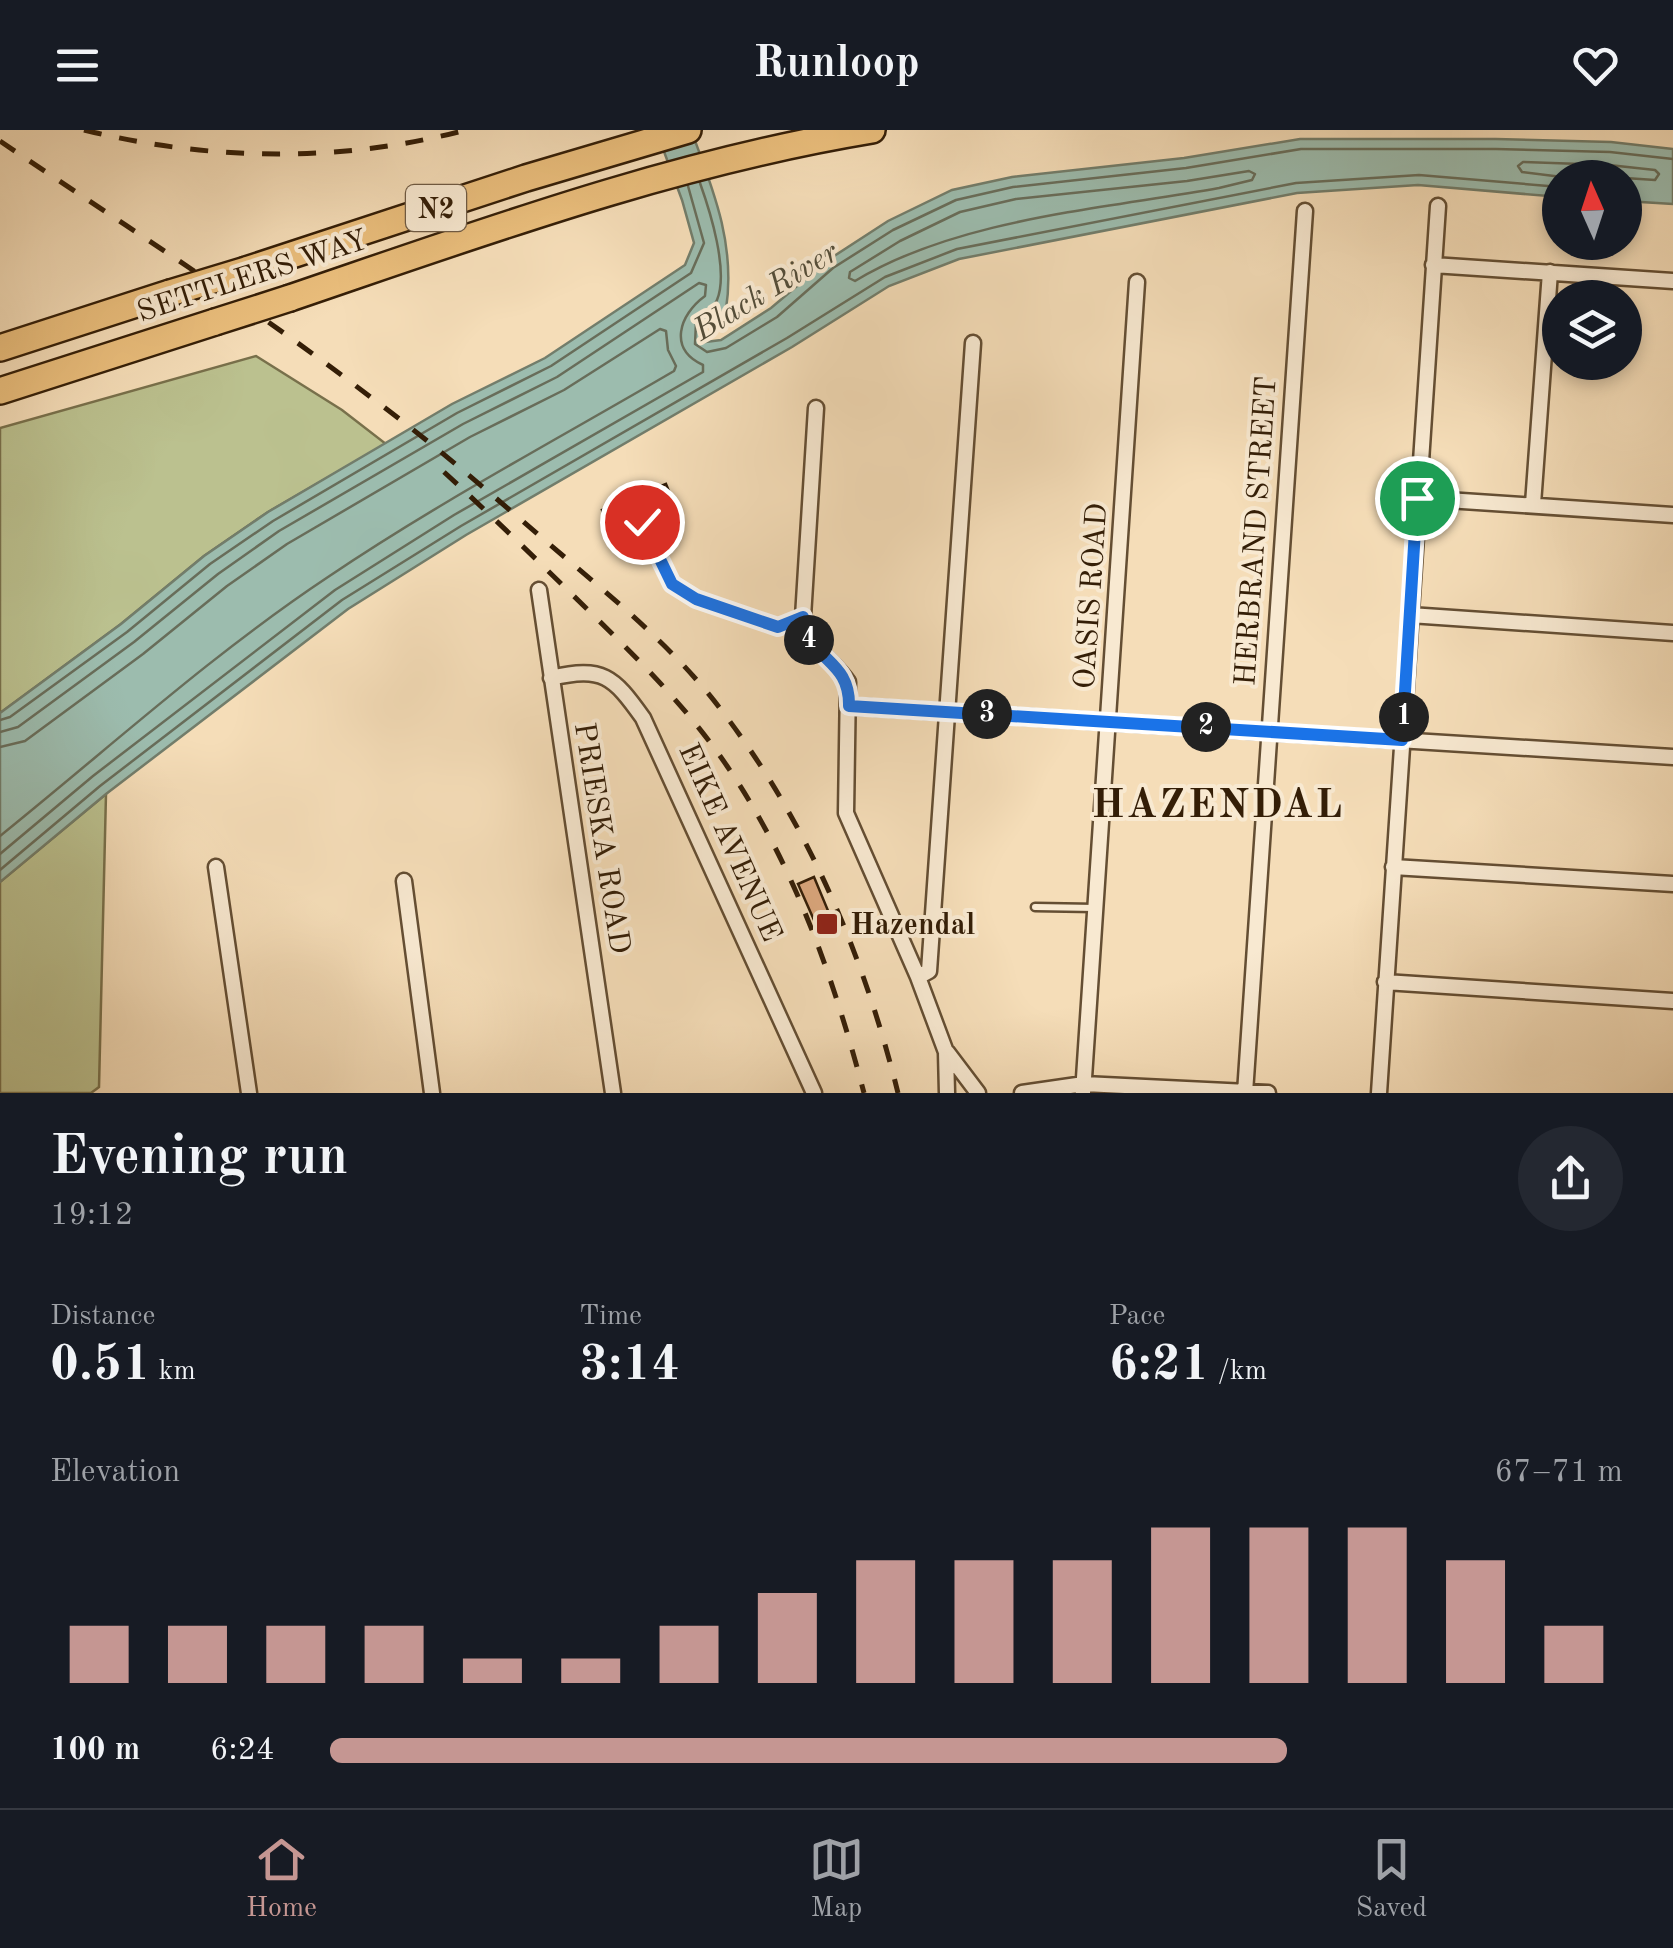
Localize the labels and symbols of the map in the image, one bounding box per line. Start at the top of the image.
north arrow [1542,160,1642,260]
road number: N2 [406,185,466,231]
street label: SETTLERS WAY [134,225,372,328]
water label: Black River [688,236,845,349]
street label: HERBRAND STREET [1231,375,1283,687]
pin [1375,456,1460,541]
pin [600,480,685,565]
street label: OASIS ROAD [1071,502,1113,690]
pin: 4 [784,615,834,665]
pin: 3 [962,689,1012,739]
pin: 1 [1379,692,1429,742]
pin: 2 [1181,702,1231,752]
street label: PRIESKA ROAD [568,720,634,956]
street label: EIKE AVENUE [672,739,786,946]
district label: HAZENDAL [1091,787,1345,827]
marker: Hazendal [814,911,840,937]
place label: Hazendal [850,911,975,941]

